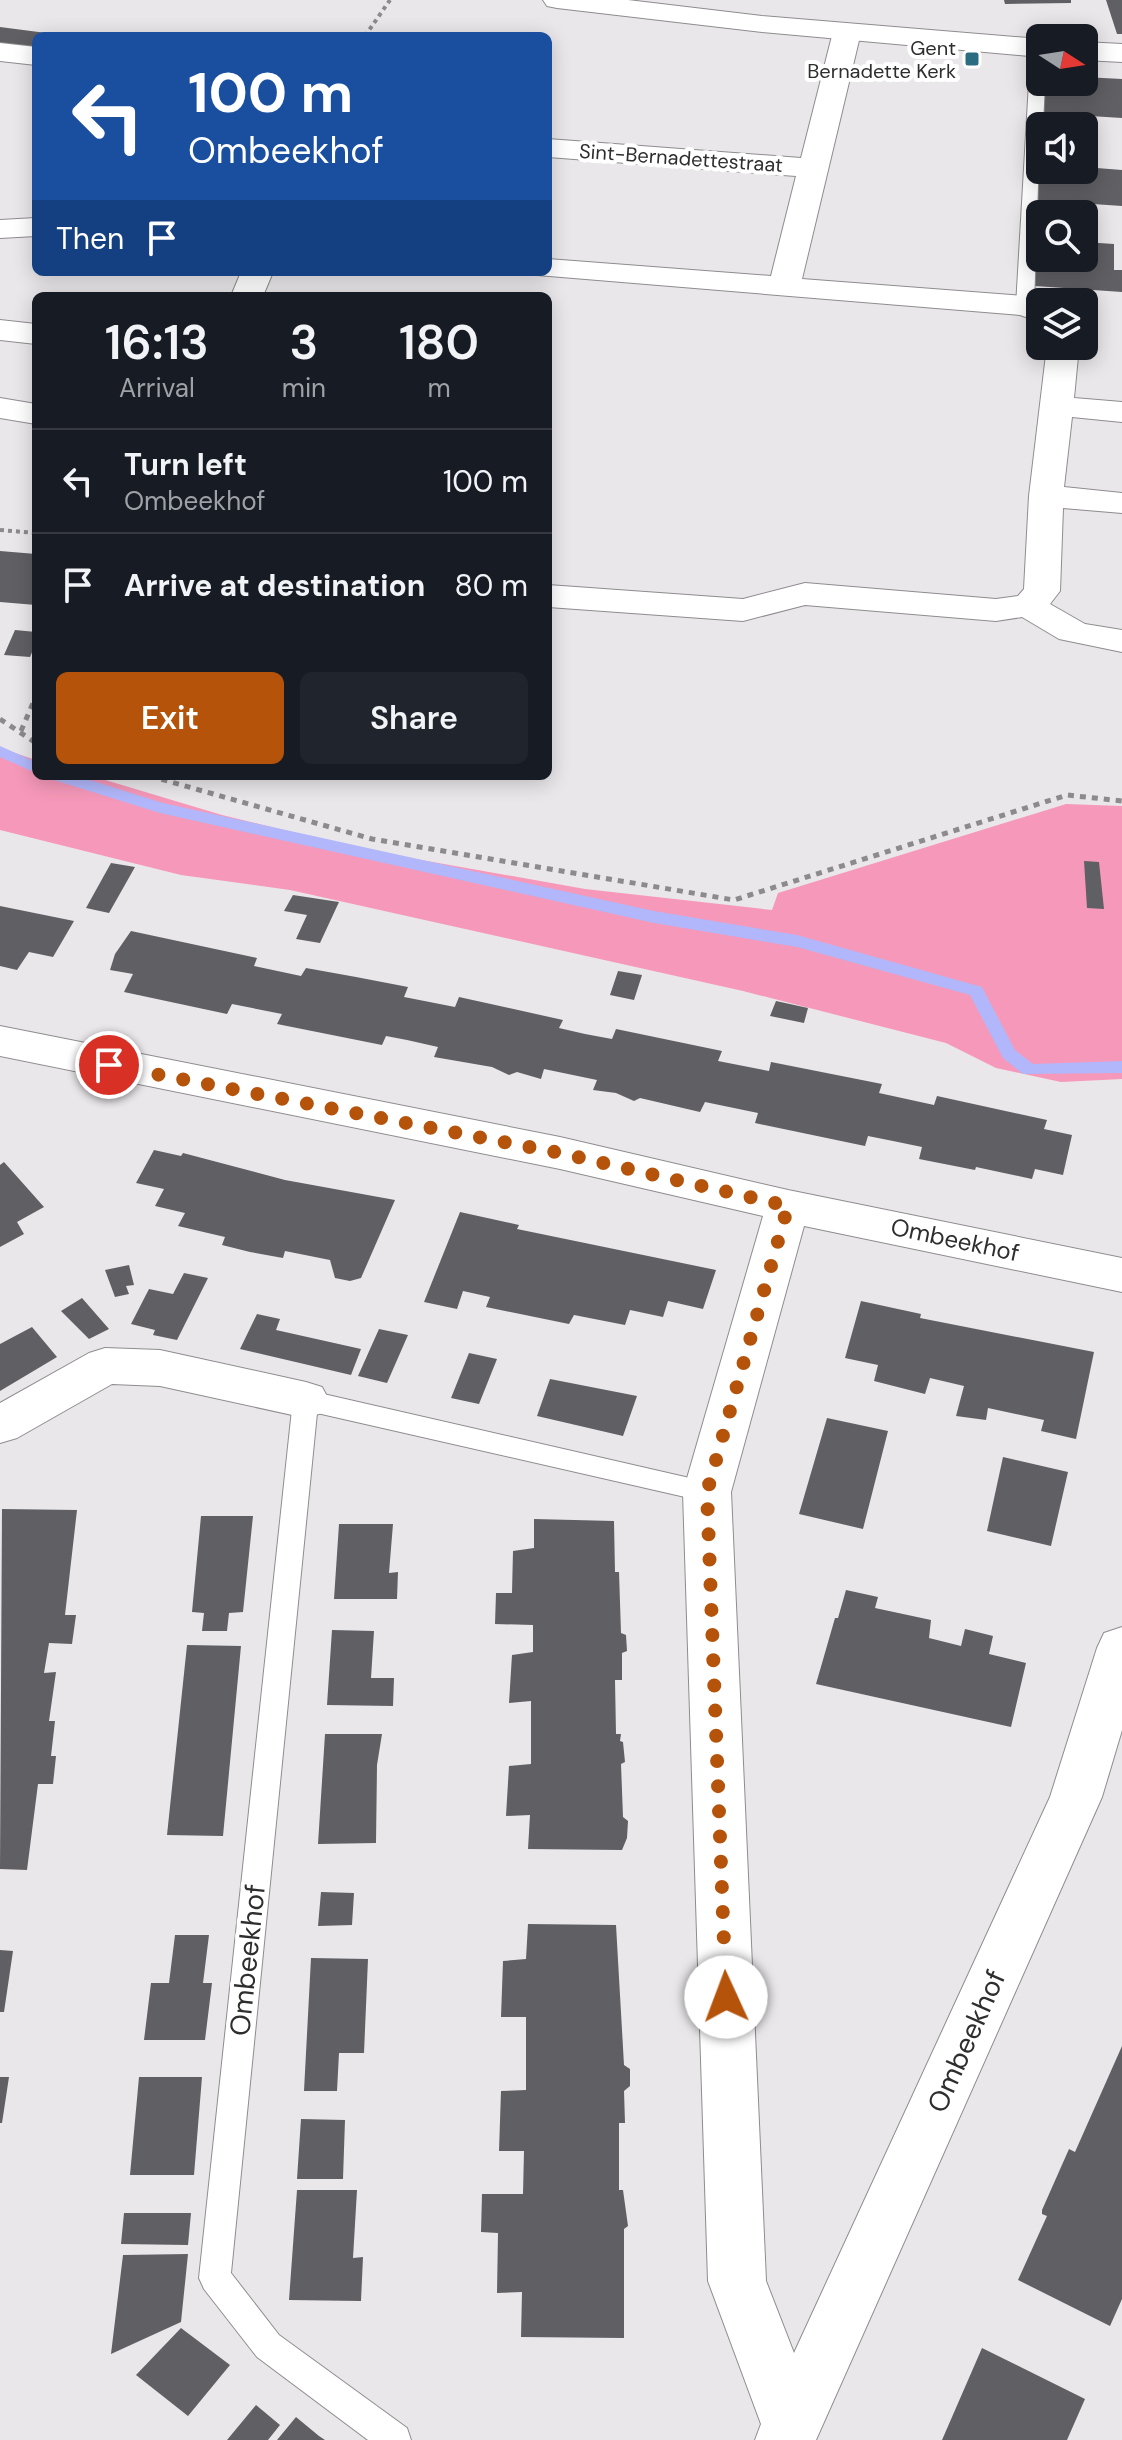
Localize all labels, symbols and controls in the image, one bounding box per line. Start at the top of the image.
north arrow [1026,24,1098,96]
map controls [1026,24,1098,360]
place label: Gent Bernadette Kerk [807,35,956,84]
marker: Gent Bernadette Kerk [963,50,981,68]
text: 100 m [188,56,353,129]
icon: left [56,64,160,168]
button: sound [1026,112,1098,184]
text: Ombeekhof [188,127,384,174]
street label: Sint-Bernadettestraat [578,138,784,178]
button: search [1026,200,1098,272]
icon: arrive [140,216,184,260]
text: Then [56,219,124,258]
button: layers [1026,288,1098,360]
text: 16:13 [105,311,209,374]
text: 3 [290,311,318,374]
text: 180 [399,311,479,374]
text: Arrival [119,371,195,405]
text: min [282,371,326,405]
text: m [427,371,451,405]
text: Turn left [124,445,247,484]
icon: left [56,459,100,503]
text: 100 m [443,462,528,501]
text: Ombeekhof [124,484,265,518]
icon: arrive [56,563,100,607]
text: Arrive at destination [124,566,425,605]
text: 80 m [455,566,528,605]
button: Exit [56,672,284,764]
button: Share [300,672,528,764]
pin [75,1031,143,1099]
icon: arrive [87,1043,131,1087]
street label: Ombeekhof [888,1211,1022,1268]
street label: Ombeekhof [221,1882,274,2038]
position arrow [684,1955,768,2039]
street label: Ombeekhof [919,1964,1014,2118]

